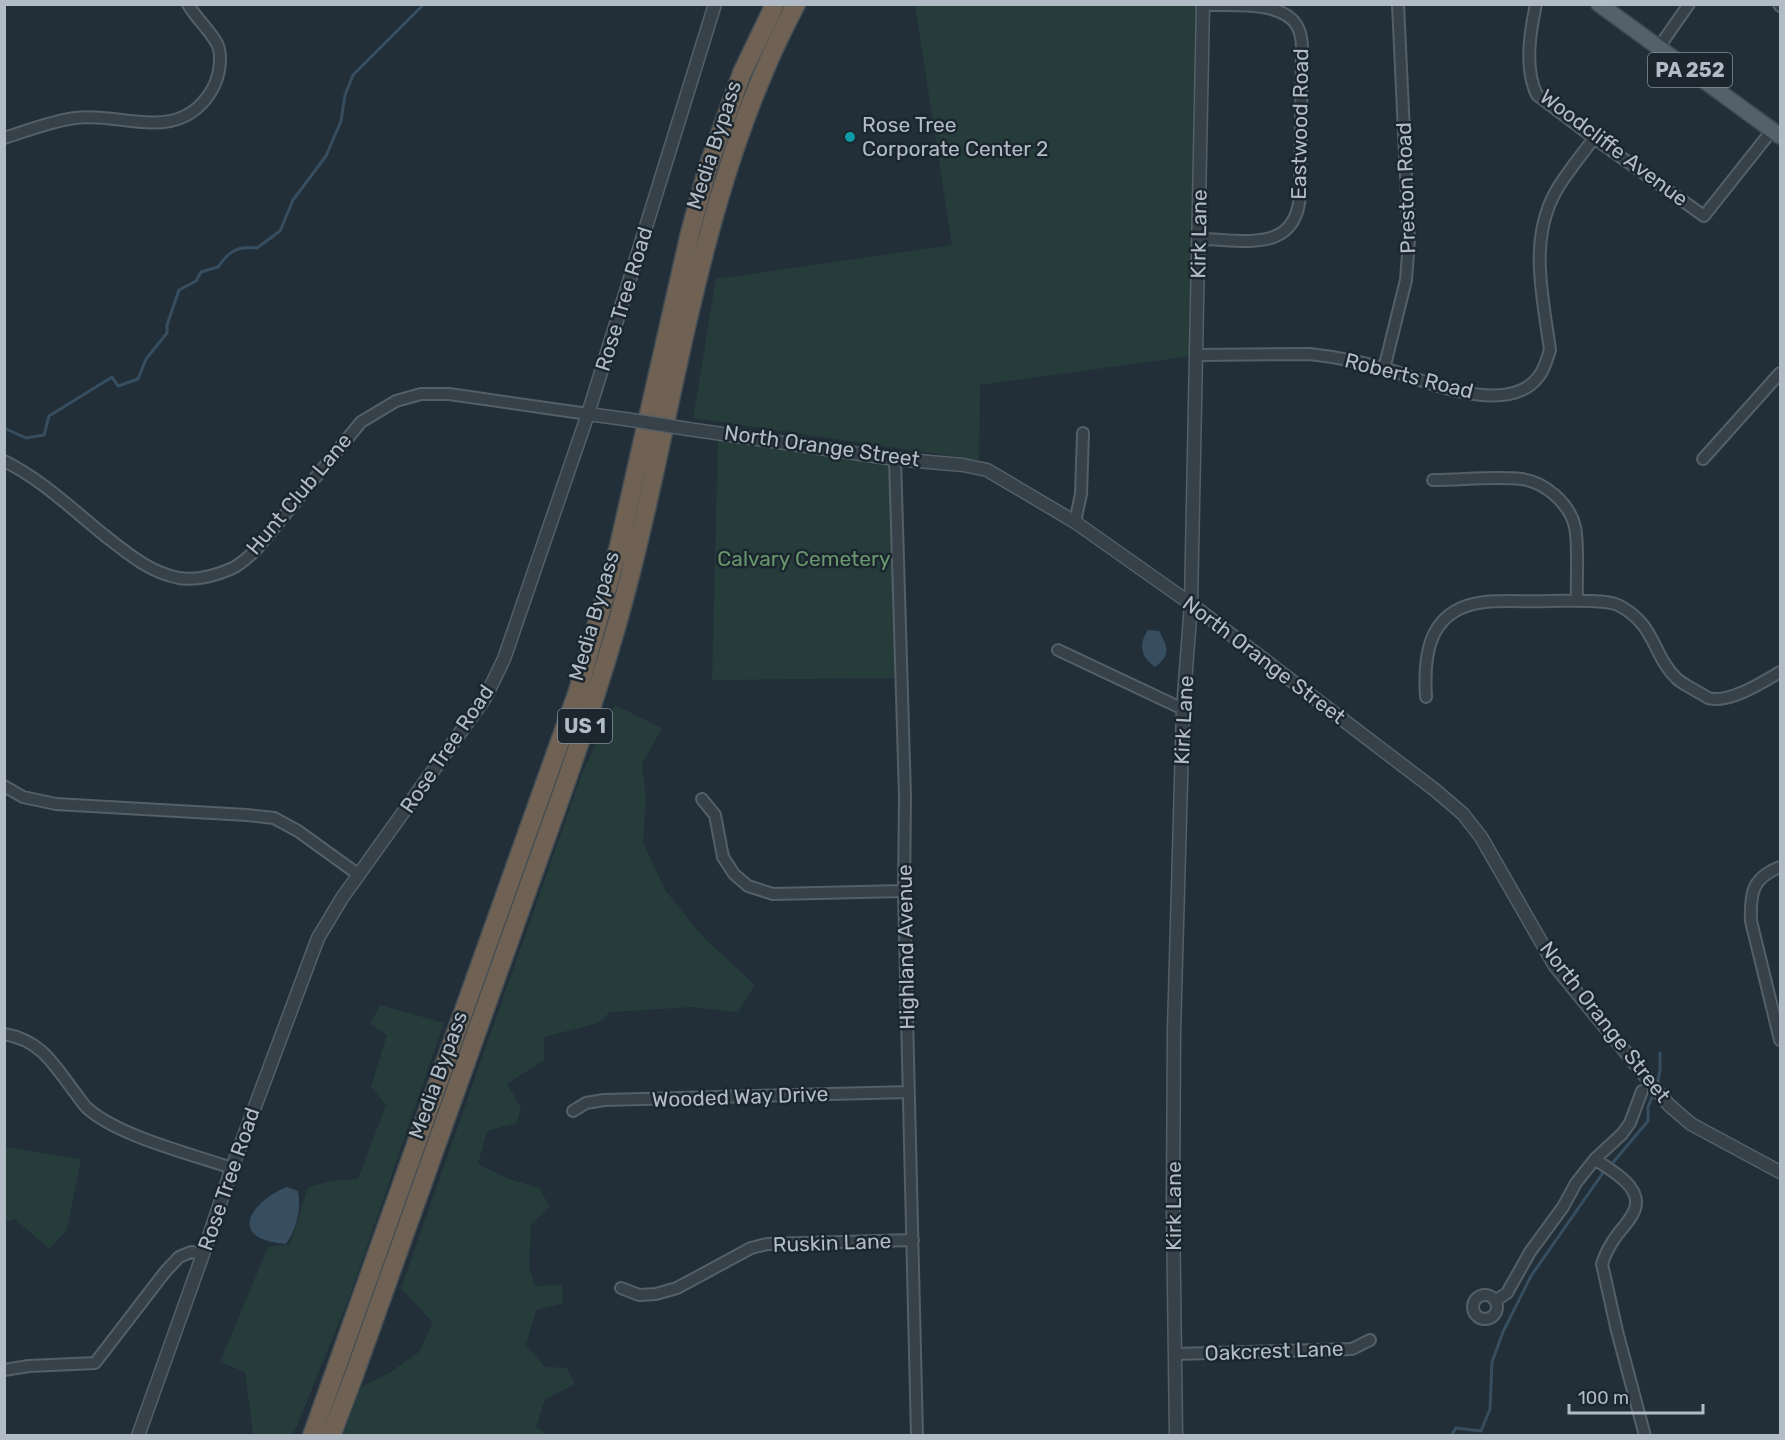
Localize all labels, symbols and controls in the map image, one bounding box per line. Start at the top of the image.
street label: Eastwood Road [1286,48,1313,200]
road number: PA 252 [1648,53,1732,87]
street label: Media Bypass [681,77,746,212]
street label: Woodcliffe Avenue [1535,84,1693,211]
place label: Rose Tree Corporate Center 2 [862,112,1048,161]
street label: Preston Road [1391,122,1420,254]
marker: Rose Tree Corporate Center 2 [843,130,857,144]
street label: Kirk Lane [1185,189,1212,279]
street label: Rose Tree Road [590,224,657,374]
street label: Roberts Road [1342,347,1476,404]
street label: North Orange Street [723,419,921,472]
street label: Hunt Club Lane [241,428,357,559]
park label: Calvary Cemetery [717,546,891,571]
street label: Media Bypass [563,548,624,684]
street label: North Orange Street [1178,590,1351,729]
street label: Kirk Lane [1169,675,1198,765]
street label: Rose Tree Road [394,680,499,818]
road number: US 1 [558,709,612,743]
street label: Highland Avenue [892,864,919,1030]
street label: North Orange Street [1535,936,1676,1107]
street label: Media Bypass [403,1008,472,1142]
street label: Wooded Way Drive [651,1081,829,1112]
street label: Rose Tree Road [192,1104,265,1254]
street label: Kirk Lane [1161,1161,1186,1251]
street label: Ruskin Lane [772,1228,892,1257]
street label: Oakcrest Lane [1204,1336,1344,1365]
scale bar [1569,1377,1702,1415]
text: 100 m [1578,1387,1629,1409]

